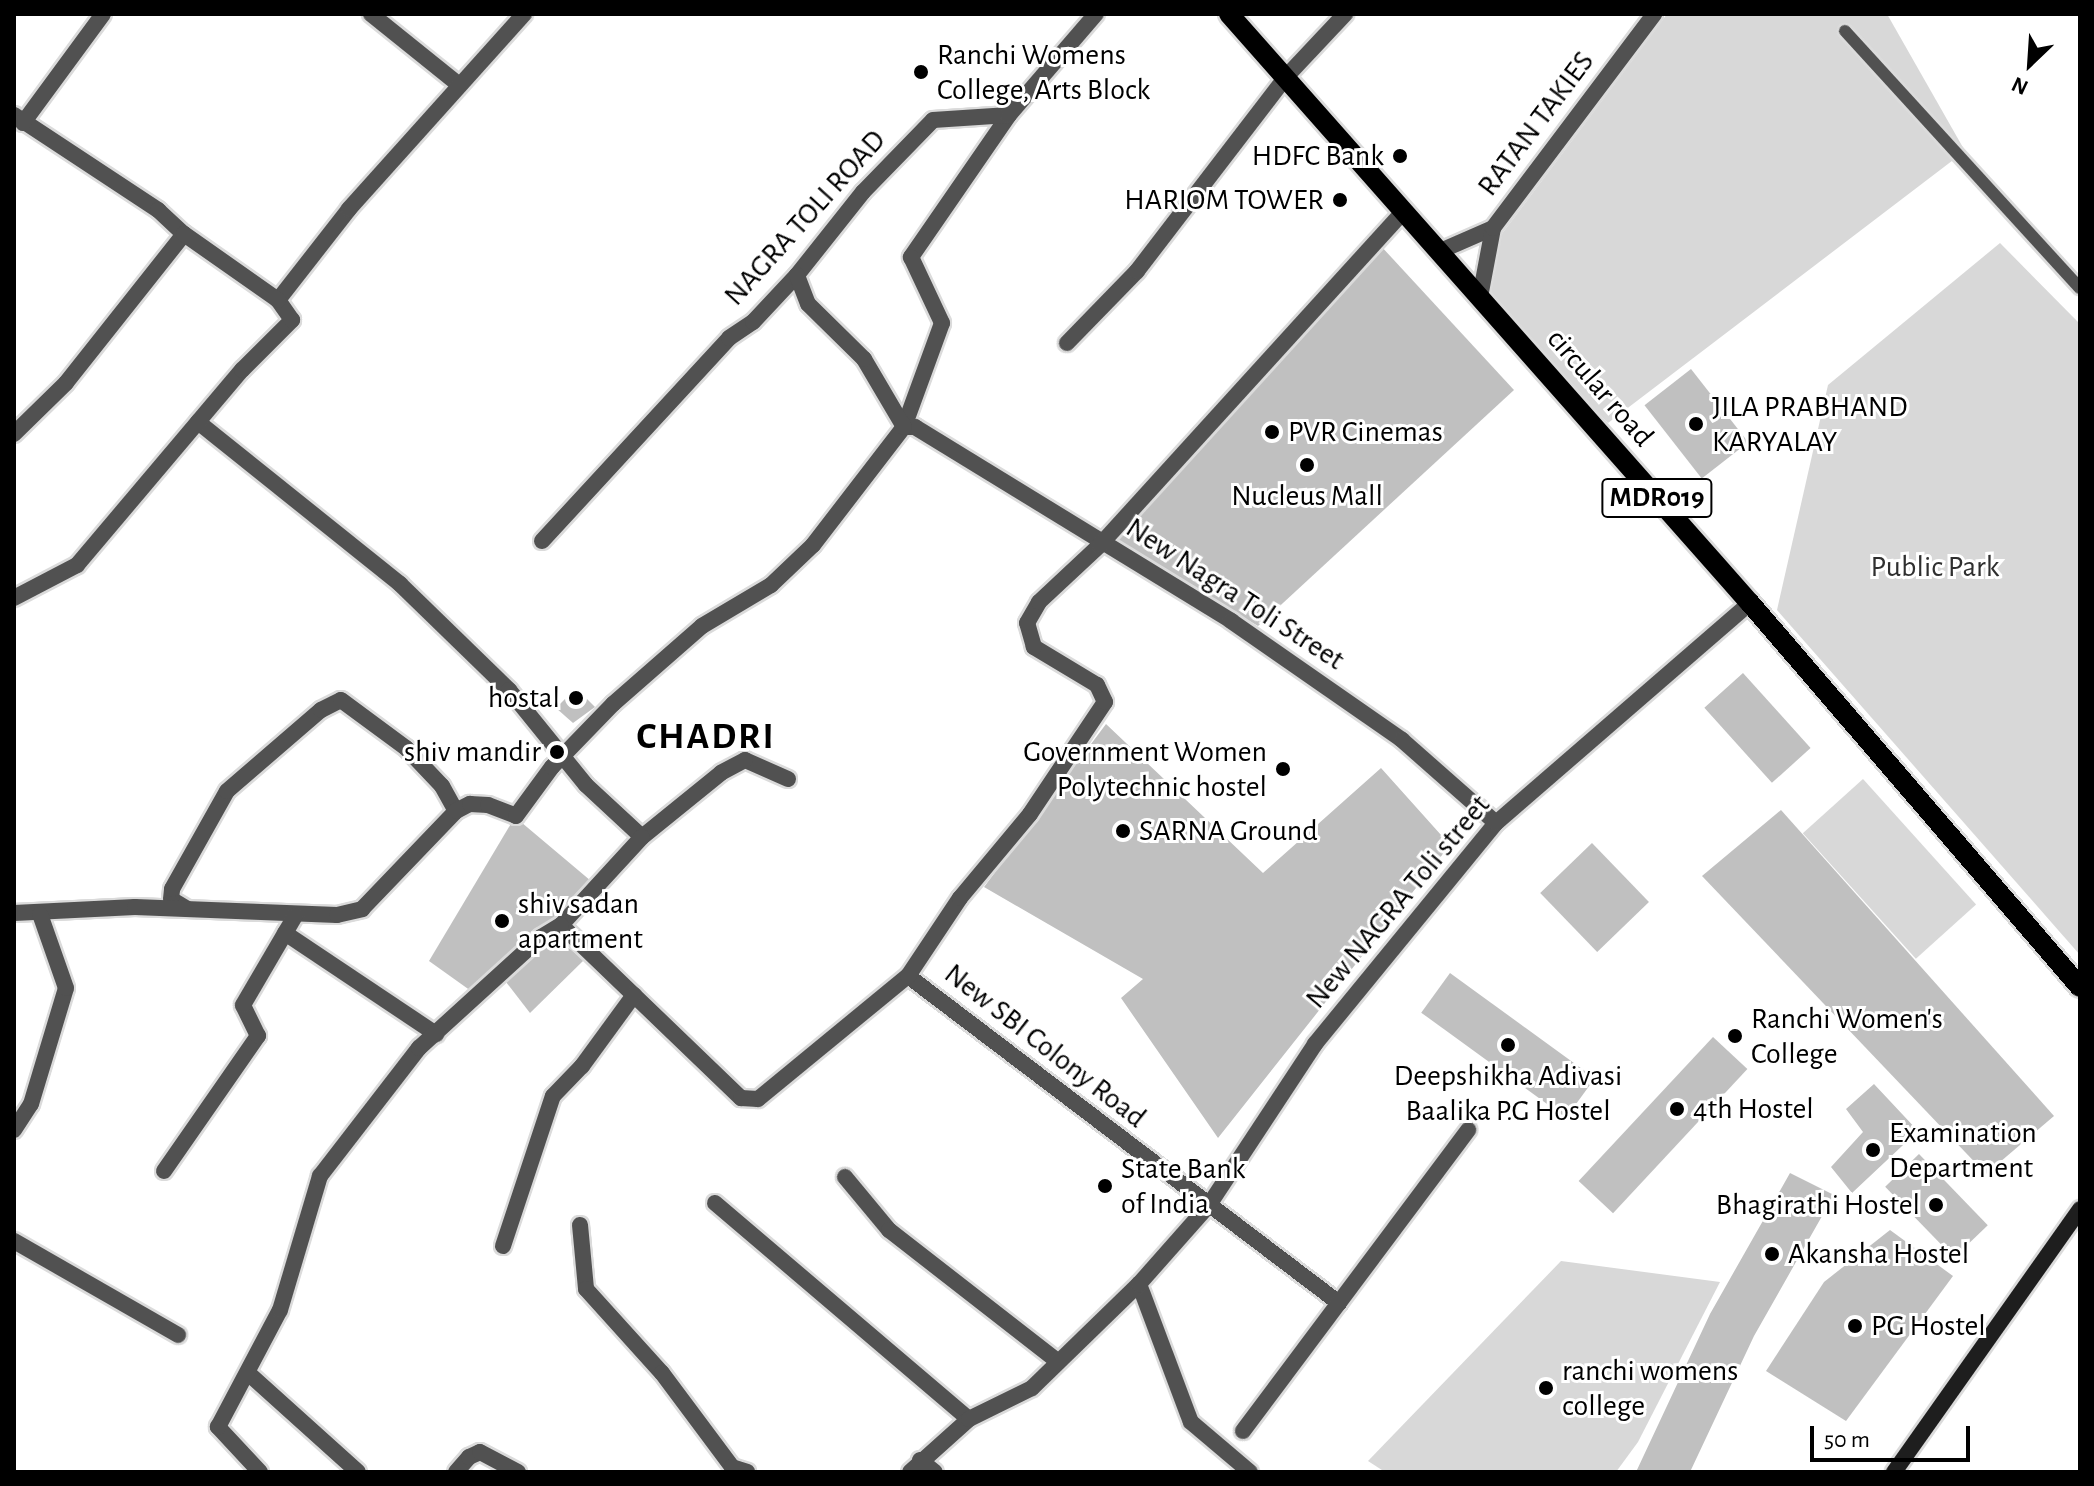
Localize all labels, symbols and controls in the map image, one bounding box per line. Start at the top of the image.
north arrow [1990,24,2070,104]
place label: Ranchi Womens College, Arts Block [937,37,1150,108]
street label: RATAN TAKIES [1470,45,1602,203]
marker: Ranchi Womens College, Arts Block [912,63,930,81]
text: N [2008,73,2031,99]
street label: NAGRA TOLI ROAD [717,123,893,313]
place label: HDFC Bank [1252,138,1384,174]
marker: HDFC Bank [1391,147,1409,165]
place label: HARIOM TOWER [1124,182,1324,218]
marker: HARIOM TOWER [1331,191,1349,209]
street label: circular road [1539,322,1661,454]
place label: JILA PRABHAND KARYALAY [1712,389,1908,460]
place label: PVR Cinemas [1288,414,1443,450]
marker: JILA PRABHAND KARYALAY [1687,415,1705,433]
marker: PVR Cinemas [1263,423,1281,441]
marker: Nucleus Mall [1298,456,1316,474]
road number: MDR019 [1601,474,1713,522]
place label: Nucleus Mall [1231,478,1383,514]
street label: New Nagra Toli Street [1119,510,1351,678]
park label: Public Park [1871,549,1999,585]
place label: hostal [488,680,560,716]
marker: hostal [567,689,585,707]
district label: CHADRI [636,715,776,761]
place label: shiv mandir [404,734,541,770]
place label: Government Women Polytechnic hostel [1023,734,1267,804]
marker: shiv mandir [548,743,566,761]
marker: Government Women Polytechnic hostel [1274,760,1292,778]
street label: New NAGRA Toli street [1298,788,1498,1016]
place label: SARNA Ground [1139,813,1318,849]
marker: SARNA Ground [1114,822,1132,840]
place label: shiv sadan apartment [518,886,643,956]
marker: shiv sadan apartment [493,912,511,930]
street label: New SBI Colony Road [937,956,1153,1136]
place label: Ranchi Women's College [1751,1001,1943,1072]
marker: Ranchi Women's College [1726,1027,1744,1045]
marker: Deepshikha Adivasi Baalika P.G Hostel [1499,1036,1517,1054]
place label: Deepshikha Adivasi Baalika P.G Hostel [1394,1058,1622,1128]
place label: 4th Hostel [1693,1091,1814,1127]
marker: 4th Hostel [1668,1100,1686,1118]
place label: Examination Department [1889,1115,2037,1186]
marker: Examination Department [1864,1141,1882,1159]
place label: State Bank of India [1121,1151,1245,1222]
marker: State Bank of India [1096,1177,1114,1195]
place label: Bhagirathi Hostel [1716,1187,1920,1223]
marker: Bhagirathi Hostel [1927,1196,1945,1214]
place label: Akansha Hostel [1788,1236,1969,1272]
marker: Akansha Hostel [1763,1245,1781,1263]
place label: PG Hostel [1871,1308,1986,1344]
marker: PG Hostel [1846,1317,1864,1335]
place label: ranchi womens college [1562,1353,1738,1424]
marker: ranchi womens college [1537,1379,1555,1397]
scale bar [1814,1410,1974,1460]
text: 50 m [1824,1428,1870,1452]

